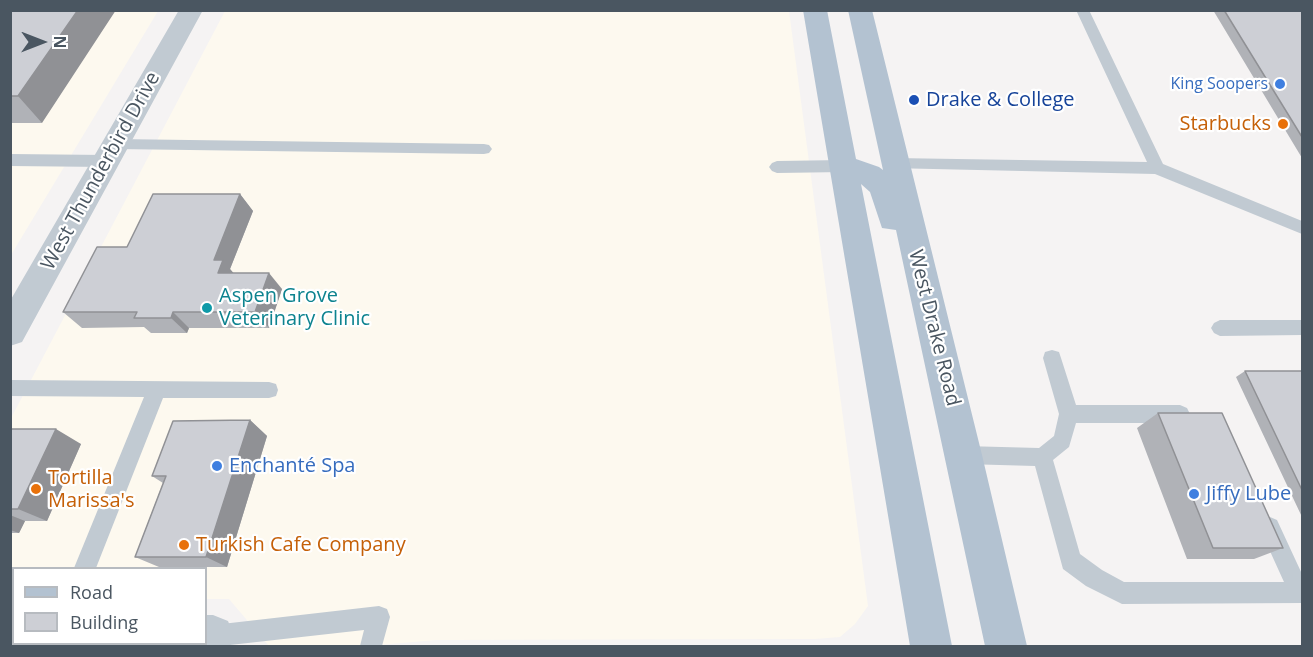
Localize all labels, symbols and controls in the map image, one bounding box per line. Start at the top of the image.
north arrow [12,12,72,72]
text: N [49,35,71,49]
street label: West Thunderbird Drive [36,68,166,274]
place label: King Soopers [1171,74,1268,94]
marker: King Soopers [1273,77,1287,91]
place label: Drake & College [926,88,1075,112]
marker: Drake & College [907,93,921,107]
place label: Starbucks [1179,112,1271,136]
marker: Starbucks [1276,117,1290,131]
street label: West Drake Road [903,247,965,409]
place label: Aspen Grove Veterinary Clinic [219,284,370,331]
marker: Aspen Grove Veterinary Clinic [200,301,214,315]
place label: Enchanté Spa [229,454,355,478]
marker: Enchanté Spa [210,459,224,473]
place label: Tortilla Marissa's [48,466,134,513]
marker: Tortilla Marissa's [29,482,43,496]
place label: Jiffy Lube [1206,482,1291,506]
marker: Jiffy Lube [1187,487,1201,501]
place label: Turkish Cafe Company [196,533,406,557]
marker: Turkish Cafe Company [177,538,191,552]
legend [12,567,207,645]
text: Road [70,580,113,604]
text: Building [70,610,138,634]

